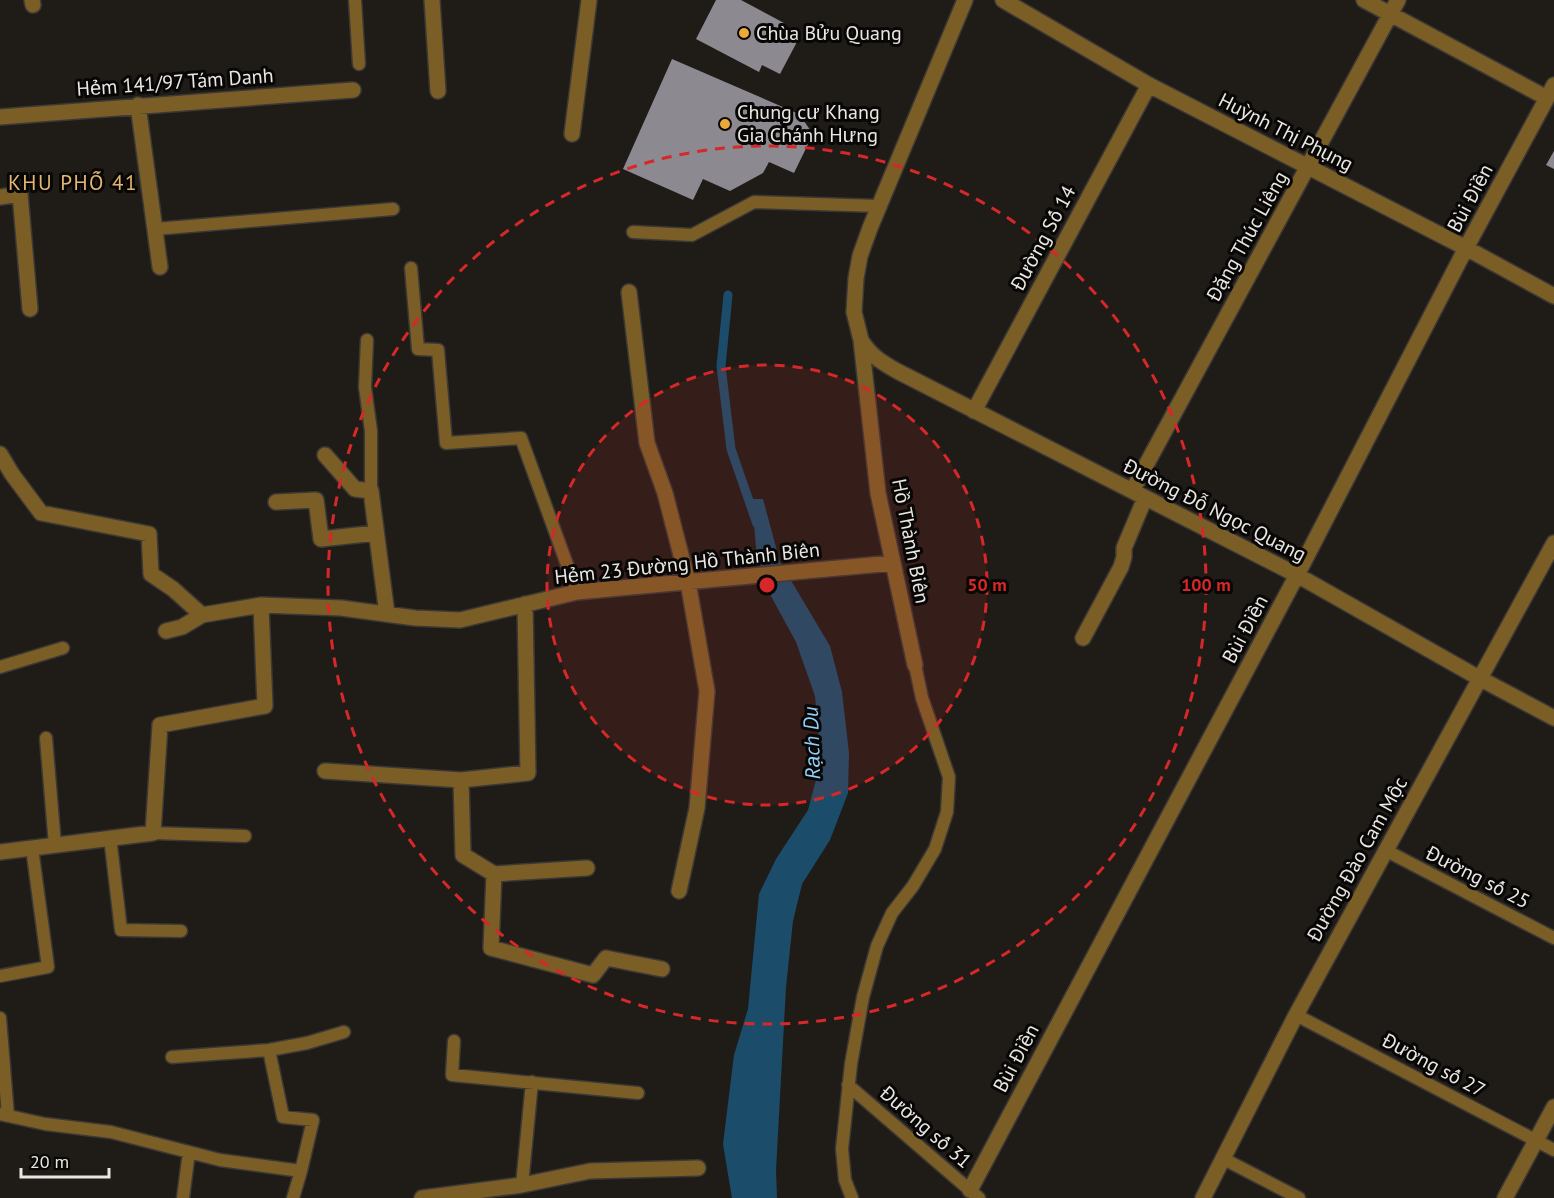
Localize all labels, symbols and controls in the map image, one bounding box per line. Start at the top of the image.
place label: Chùa Bửu Quang [756,20,902,46]
marker: Chùa Bửu Quang [737,26,751,40]
street label: Hẻm 141/97 Tám Danh [76,62,274,102]
street label: Huỳnh Thị Phụng [1214,87,1358,177]
place label: Chung cư Khang Gia Chánh Hưng [737,99,880,148]
marker: Chung cư Khang Gia Chánh Hưng [718,117,732,131]
street label: Bùi Điền [1441,159,1499,237]
street label: Đặng Thúc Liêng [1200,166,1294,307]
district label: KHU PHỐ 41 [8,169,138,196]
street label: Đường Số 14 [1004,181,1082,296]
street label: Đường Đỗ Ngọc Quang [1118,452,1311,567]
street label: Hồ Thành Biên [886,476,936,606]
street label: Hẻm 23 Đường Hồ Thành Biên [553,536,821,590]
text: 50 m [967,573,1007,596]
text: 100 m [1181,573,1231,596]
centre of rings [757,575,777,595]
street label: Bùi Điền [1216,590,1274,668]
water label: Rạch Du [797,706,826,780]
street label: Đường Đào Cam Mộc [1300,772,1413,947]
street label: Đường số 25 [1421,839,1534,914]
street label: Bùi Điền [987,1019,1045,1097]
street label: Đường số 27 [1377,1027,1490,1103]
street label: Đường số 31 [874,1079,977,1174]
scale bar [21,1141,110,1179]
text: 20 m [30,1150,69,1173]

